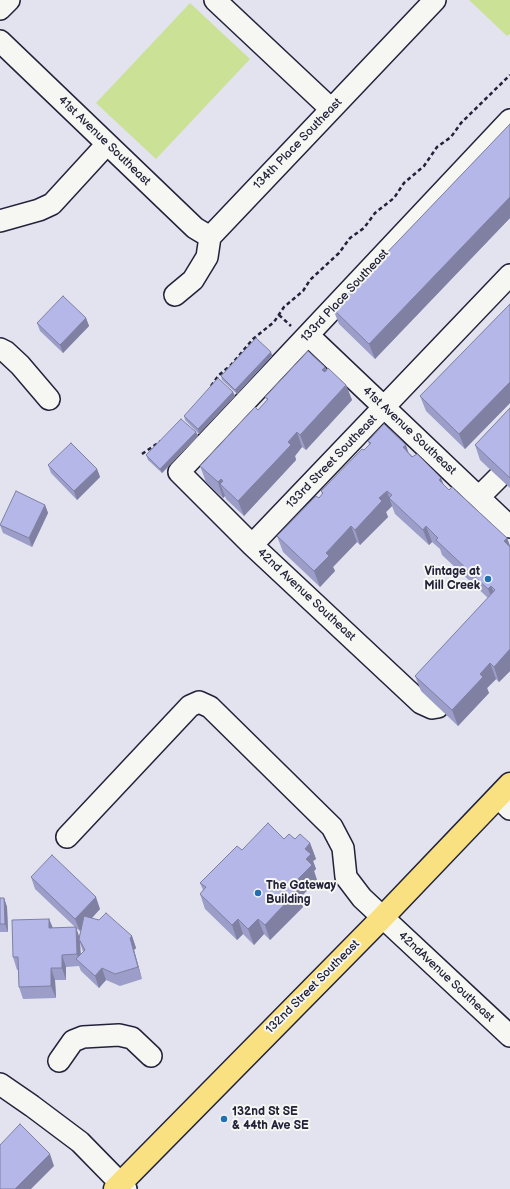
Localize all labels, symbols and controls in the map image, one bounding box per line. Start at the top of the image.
street label: 41st Avenue Southeast [55,93,153,189]
street label: 134th Place Southeast [251,95,345,193]
street label: 133rd Place Southeast [298,247,392,345]
street label: 41st Avenue Southeast [359,384,459,478]
street label: 133rd Street Southeast [284,412,380,512]
street label: 42nd Avenue Southeast [254,546,358,644]
place label: Vintage at Mill Creek [424,565,480,593]
marker: Vintage at Mill Creek [483,574,493,584]
place label: The Gateway Building [266,879,336,907]
marker: The Gateway Building [253,888,263,898]
street label: 42ndAvenue Southeast [395,929,497,1025]
street label: 132nd Street Southeast [263,937,363,1037]
place label: 132nd St SE & 44th Ave SE [232,1105,309,1133]
marker: 132nd St SE & 44th Ave SE [219,1114,229,1124]

